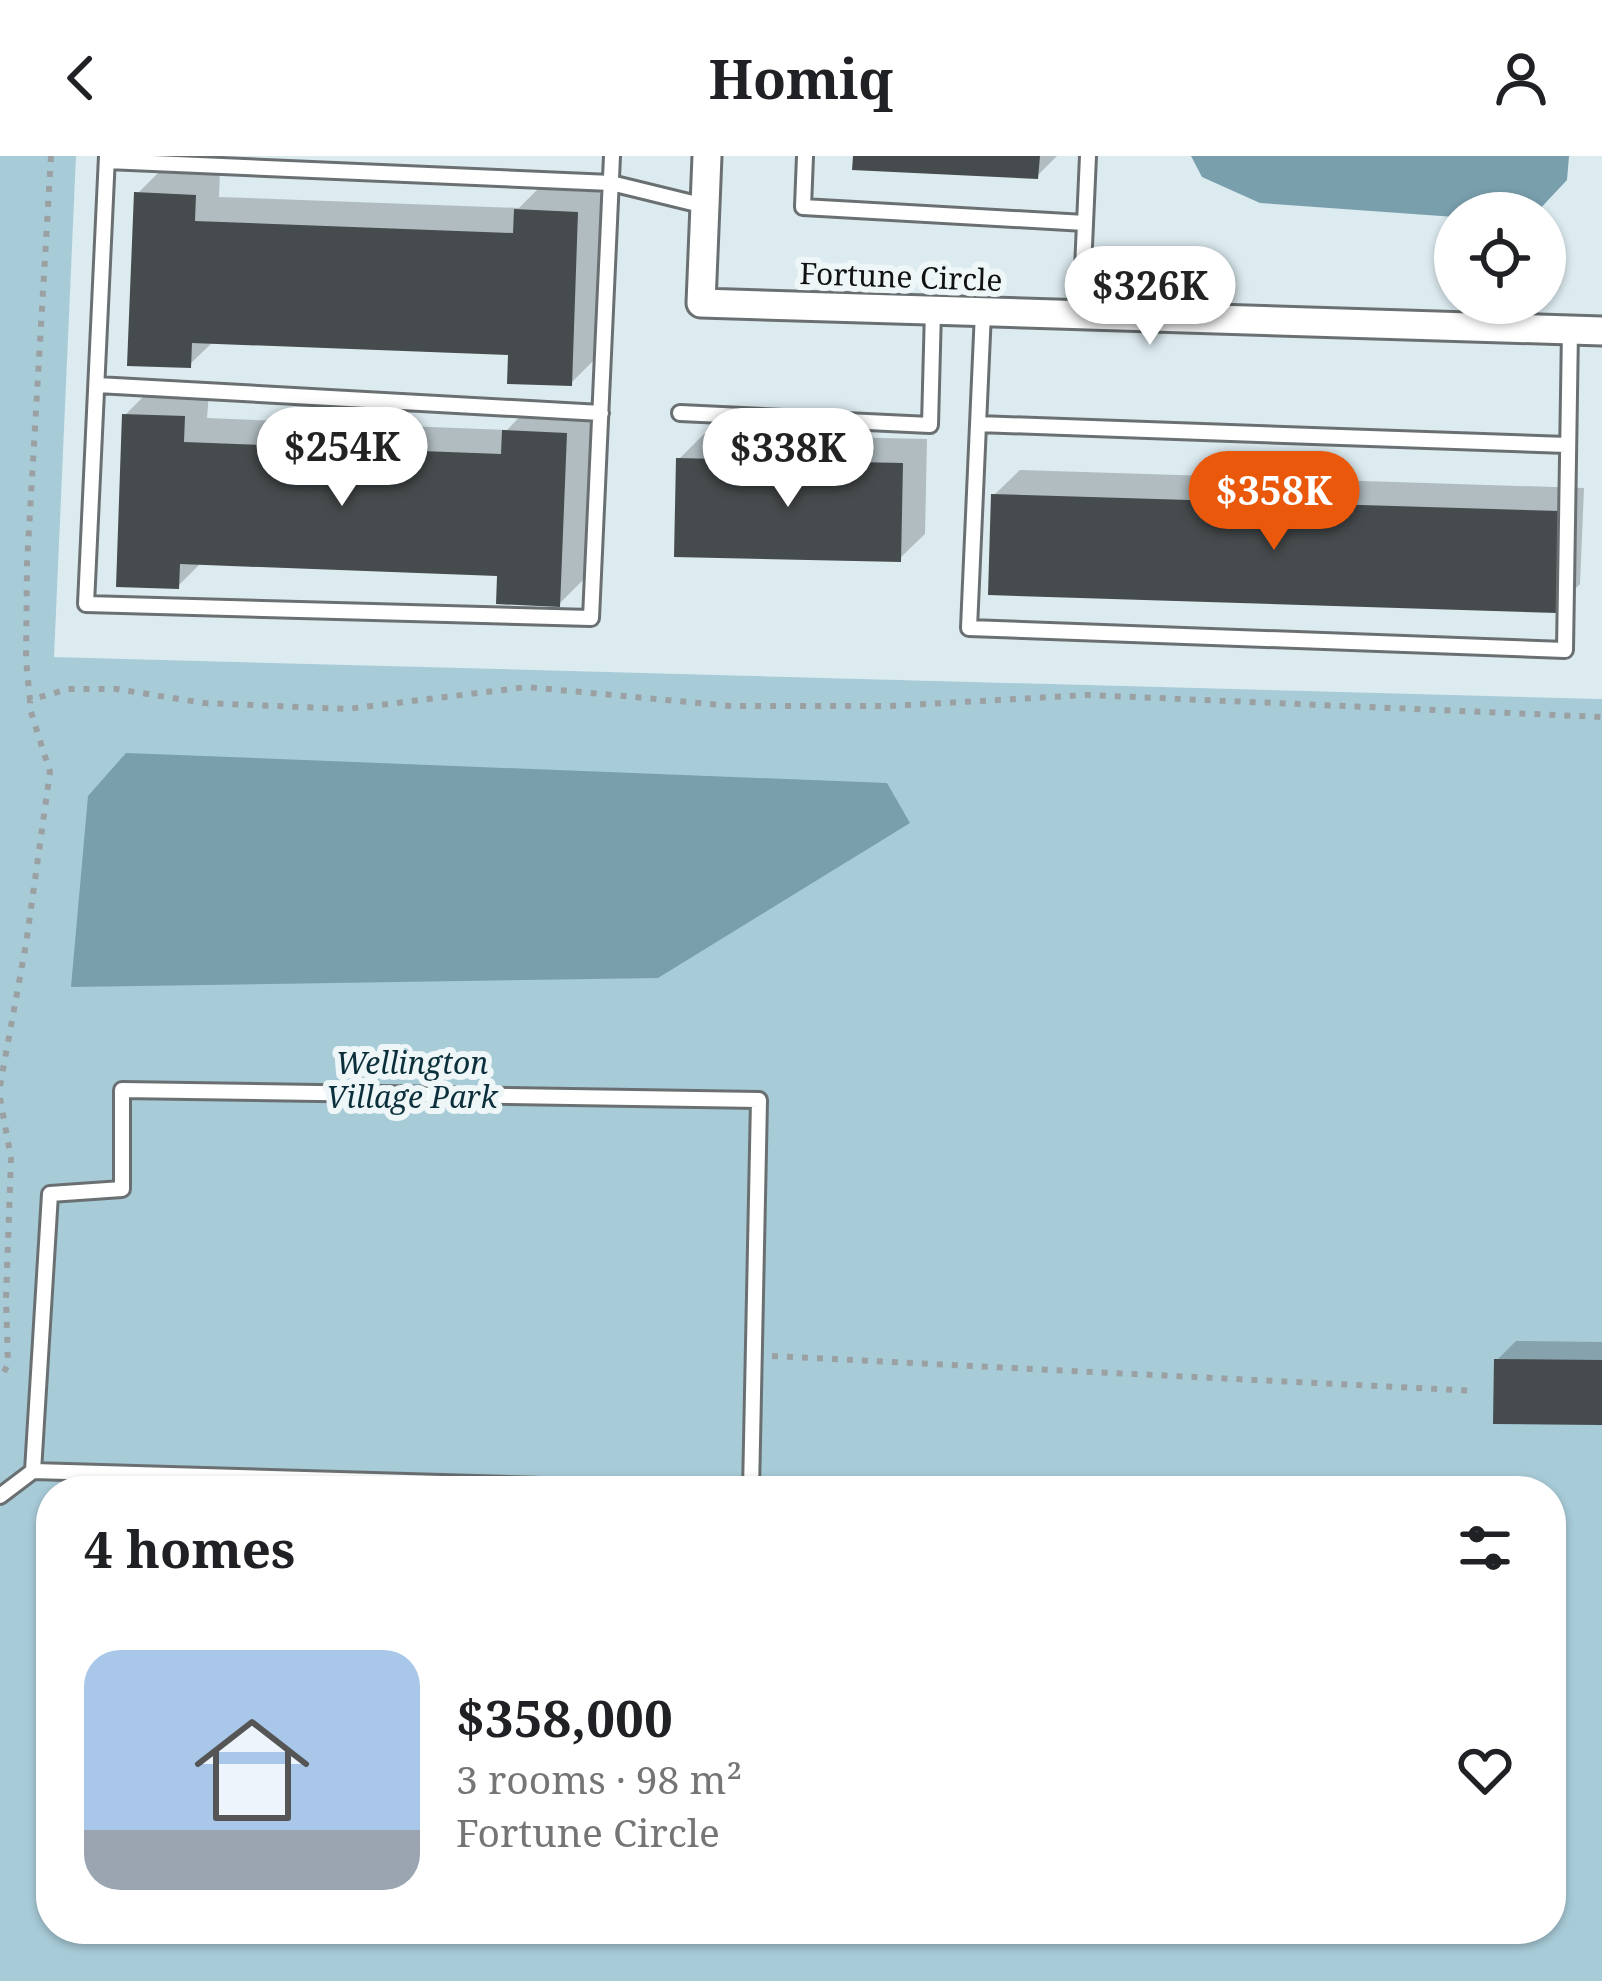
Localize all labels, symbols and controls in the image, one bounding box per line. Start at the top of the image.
text: Homiq [709,41,893,115]
icon: back [48,45,114,111]
icon: person [1488,45,1554,111]
map controls [1434,192,1566,324]
button: locate [1434,192,1566,324]
pin: $326K [1066,246,1234,348]
street label: Fortune Circle [799,252,1003,300]
text: $326K [1092,258,1208,311]
pin: $254K [258,407,426,509]
pin: $338K [704,408,872,510]
text: $254K [284,419,400,472]
text: $338K [730,420,846,473]
pin: $358K [1190,451,1358,553]
text: $358K [1216,463,1332,516]
park label: Wellington Village Park [326,1042,499,1117]
text: 4 homes [84,1513,295,1583]
icon: filters [1452,1515,1518,1581]
text: $358,000 [456,1682,673,1752]
icon: home [180,1698,324,1842]
icon: heart [1452,1737,1518,1803]
text: 3 rooms · 98 m² [456,1752,742,1805]
text: Fortune Circle [456,1805,720,1858]

